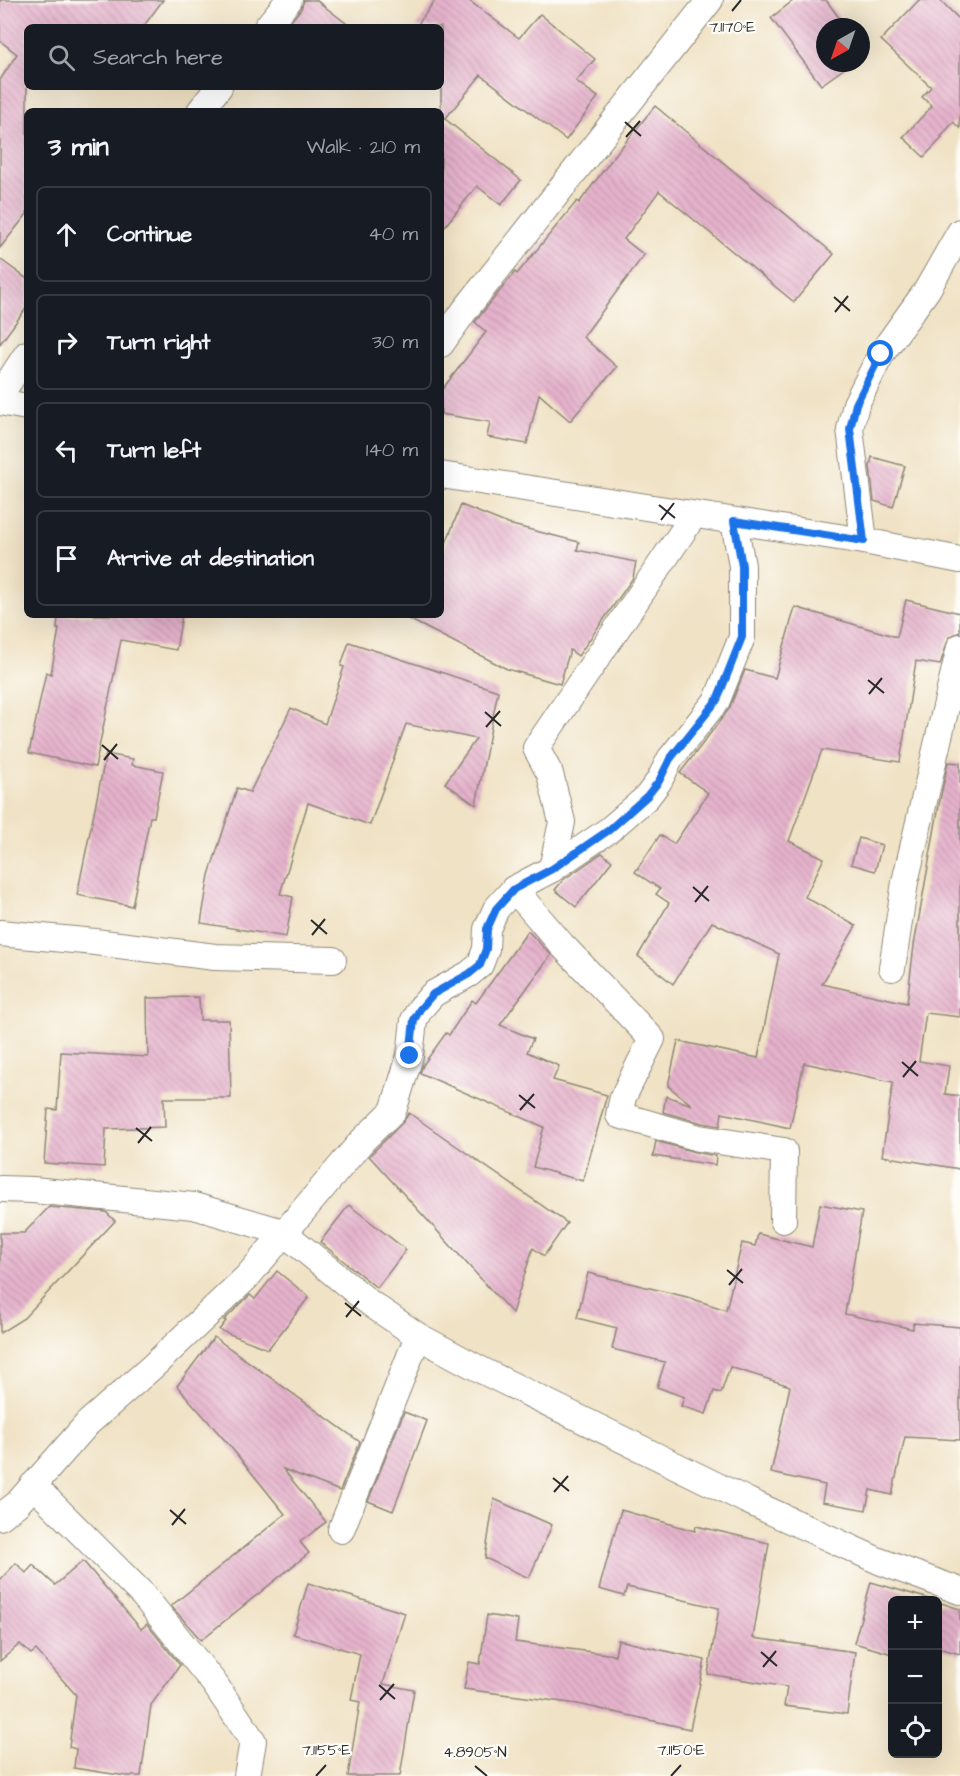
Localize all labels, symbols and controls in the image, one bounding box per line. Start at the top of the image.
text: 7.1170°E [709,17,755,38]
north arrow [816,18,870,72]
search box [24,24,444,90]
icon: search [45,41,78,74]
text: Search here [93,42,223,73]
text: 3 min [48,129,109,165]
text: Walk · 210 m [307,133,420,161]
icon: ahead [50,218,83,251]
text: Continue [107,219,192,250]
text: 40 m [368,220,418,248]
icon: right [50,326,83,359]
text: Turn right [107,327,210,358]
text: 30 m [372,328,418,356]
route start [867,340,893,366]
icon: left [50,434,83,467]
text: Turn left [107,435,201,466]
text: 140 m [366,436,418,464]
icon: arrive [50,542,83,575]
text: Arrive at destination [107,543,314,574]
route end [396,1042,422,1068]
map controls [888,1596,942,1758]
button: + [888,1596,942,1650]
button: − [888,1650,942,1704]
button: locate [888,1704,942,1758]
text: 7.1155°E [302,1740,350,1761]
text: 7.1150°E [657,1740,705,1761]
text: 4.8905°N [443,1742,507,1763]

